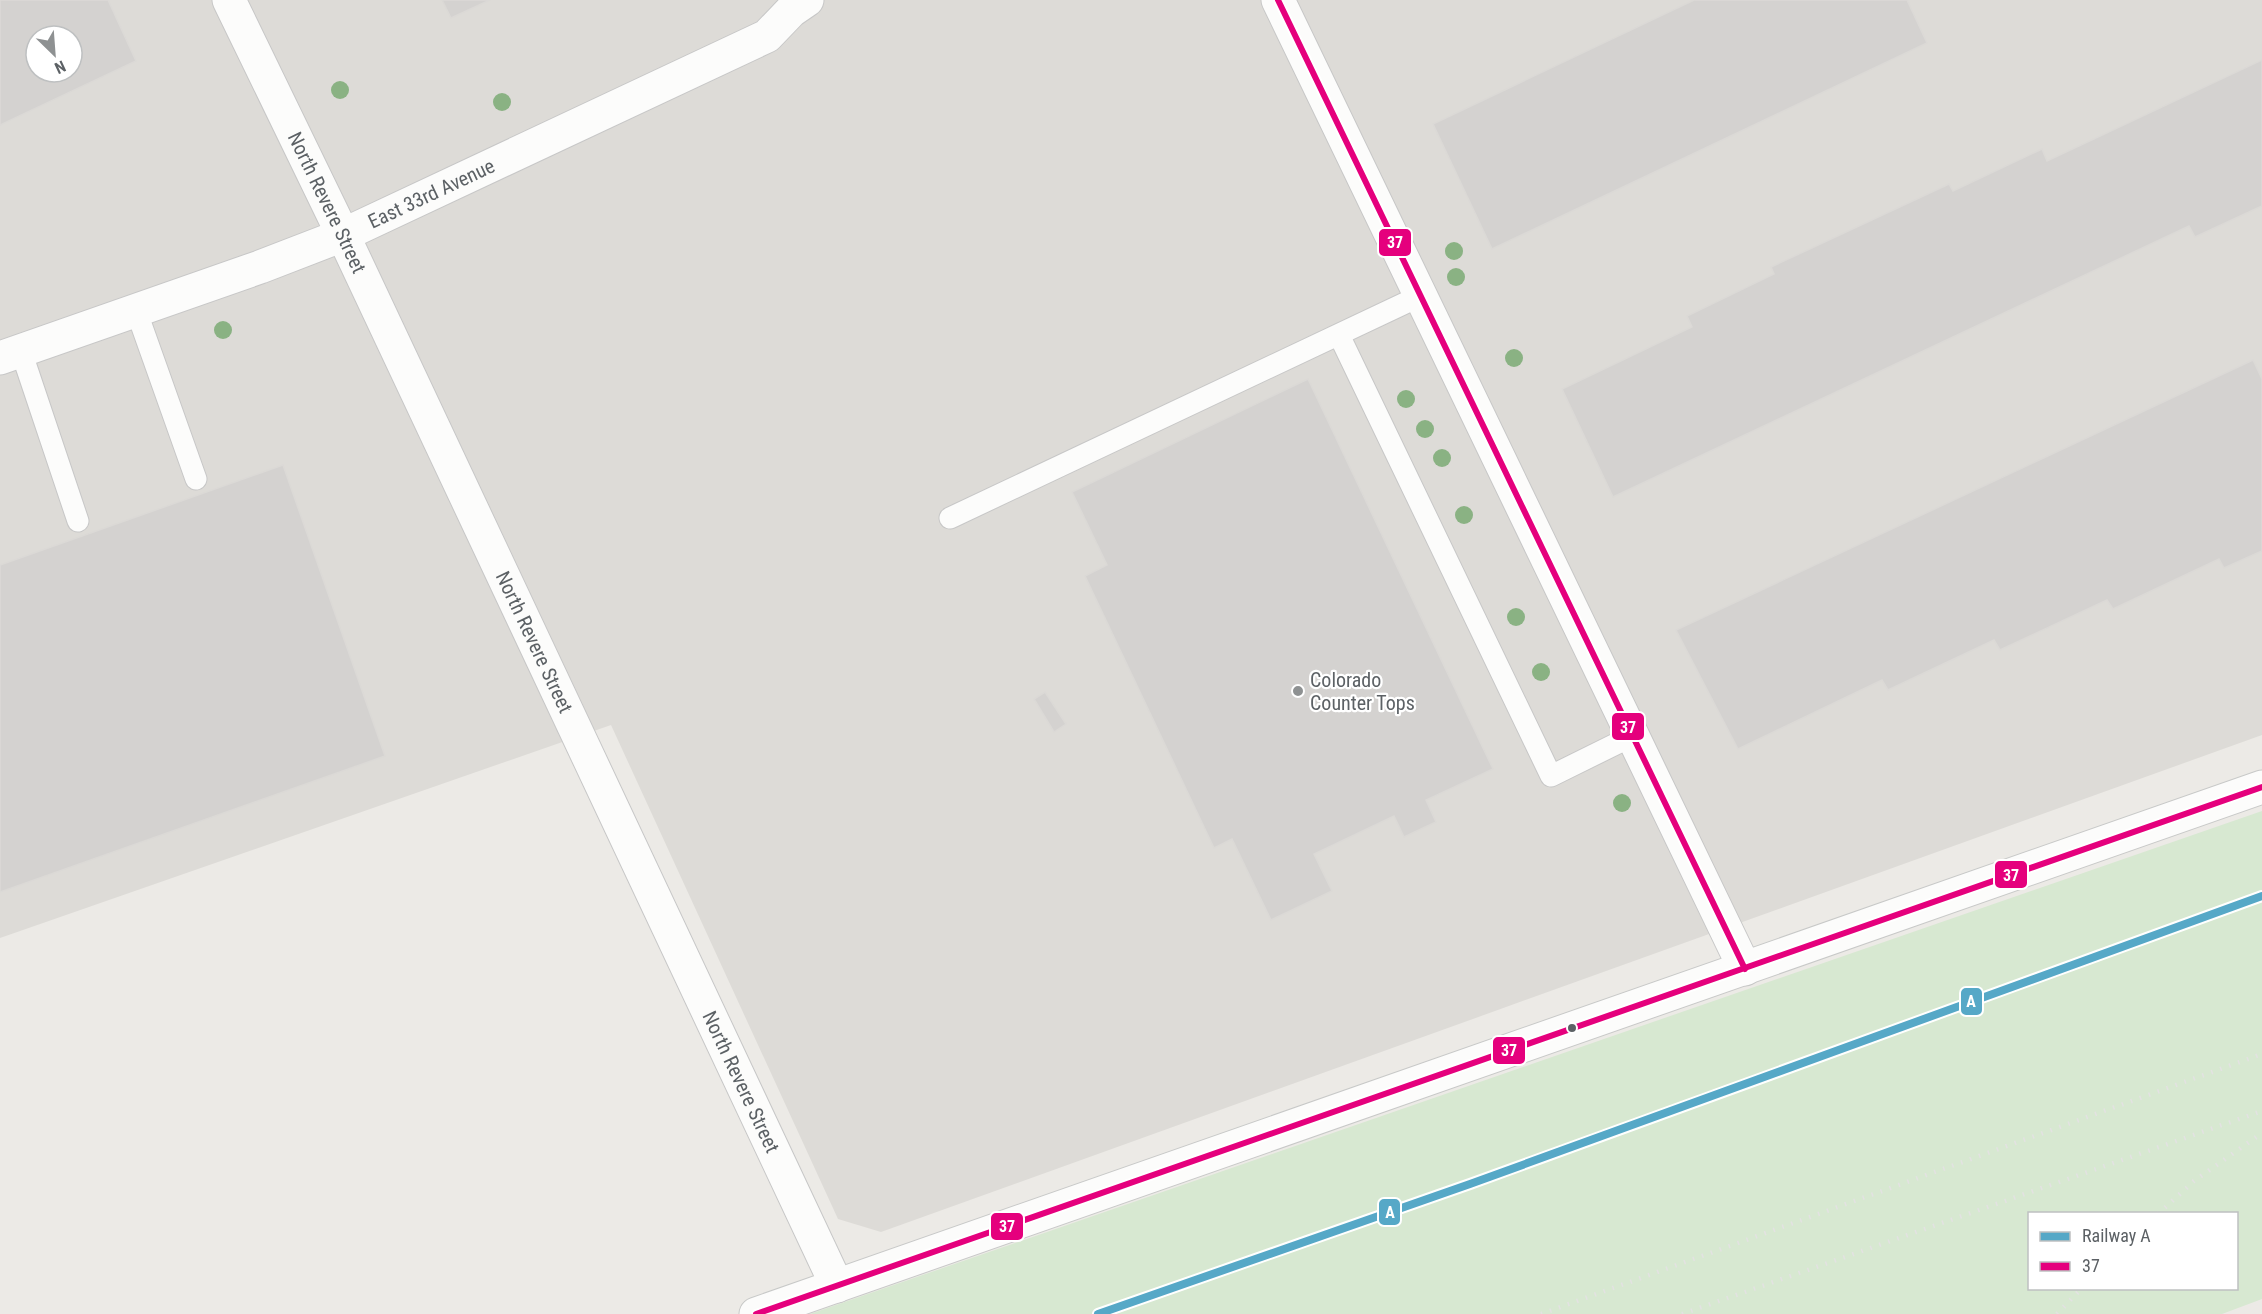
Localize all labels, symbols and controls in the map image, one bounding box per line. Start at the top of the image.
north arrow [24,24,84,84]
text: N [52,56,69,78]
street label: North Revere Street [283,128,371,277]
street label: East 33rd Avenue [364,154,498,234]
line badge: 37 [1378,228,1412,257]
text: 37 [1387,233,1403,252]
street label: North Revere Street [491,567,578,717]
place label: Colorado Counter Tops [1310,668,1415,715]
marker: Colorado Counter Tops [1291,684,1305,698]
line badge: 37 [1611,712,1645,741]
text: 37 [1620,718,1636,737]
line badge: 37 [1994,860,2028,889]
text: 37 [2003,866,2019,885]
line badge: A [1960,987,1983,1016]
text: A [1966,992,1976,1011]
street label: North Revere Street [698,1007,785,1157]
unlabelled marker [1566,1022,1578,1034]
line badge: 37 [1492,1036,1526,1065]
text: 37 [1501,1041,1517,1060]
line badge: A [1378,1198,1401,1226]
text: A [1385,1203,1395,1222]
line badge: 37 [990,1212,1024,1241]
legend [2028,1212,2238,1290]
text: 37 [999,1217,1015,1236]
text: Railway A [2082,1225,2151,1246]
text: 37 [2082,1255,2100,1276]

